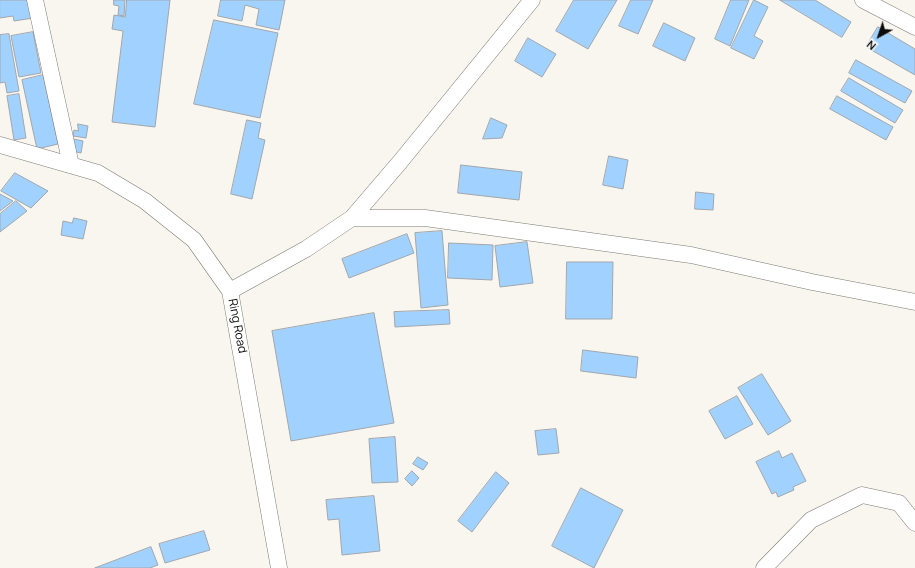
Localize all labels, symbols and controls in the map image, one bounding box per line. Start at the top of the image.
north arrow [859,16,899,56]
text: N [863,37,879,54]
street label: Ring Road [225,297,249,355]

